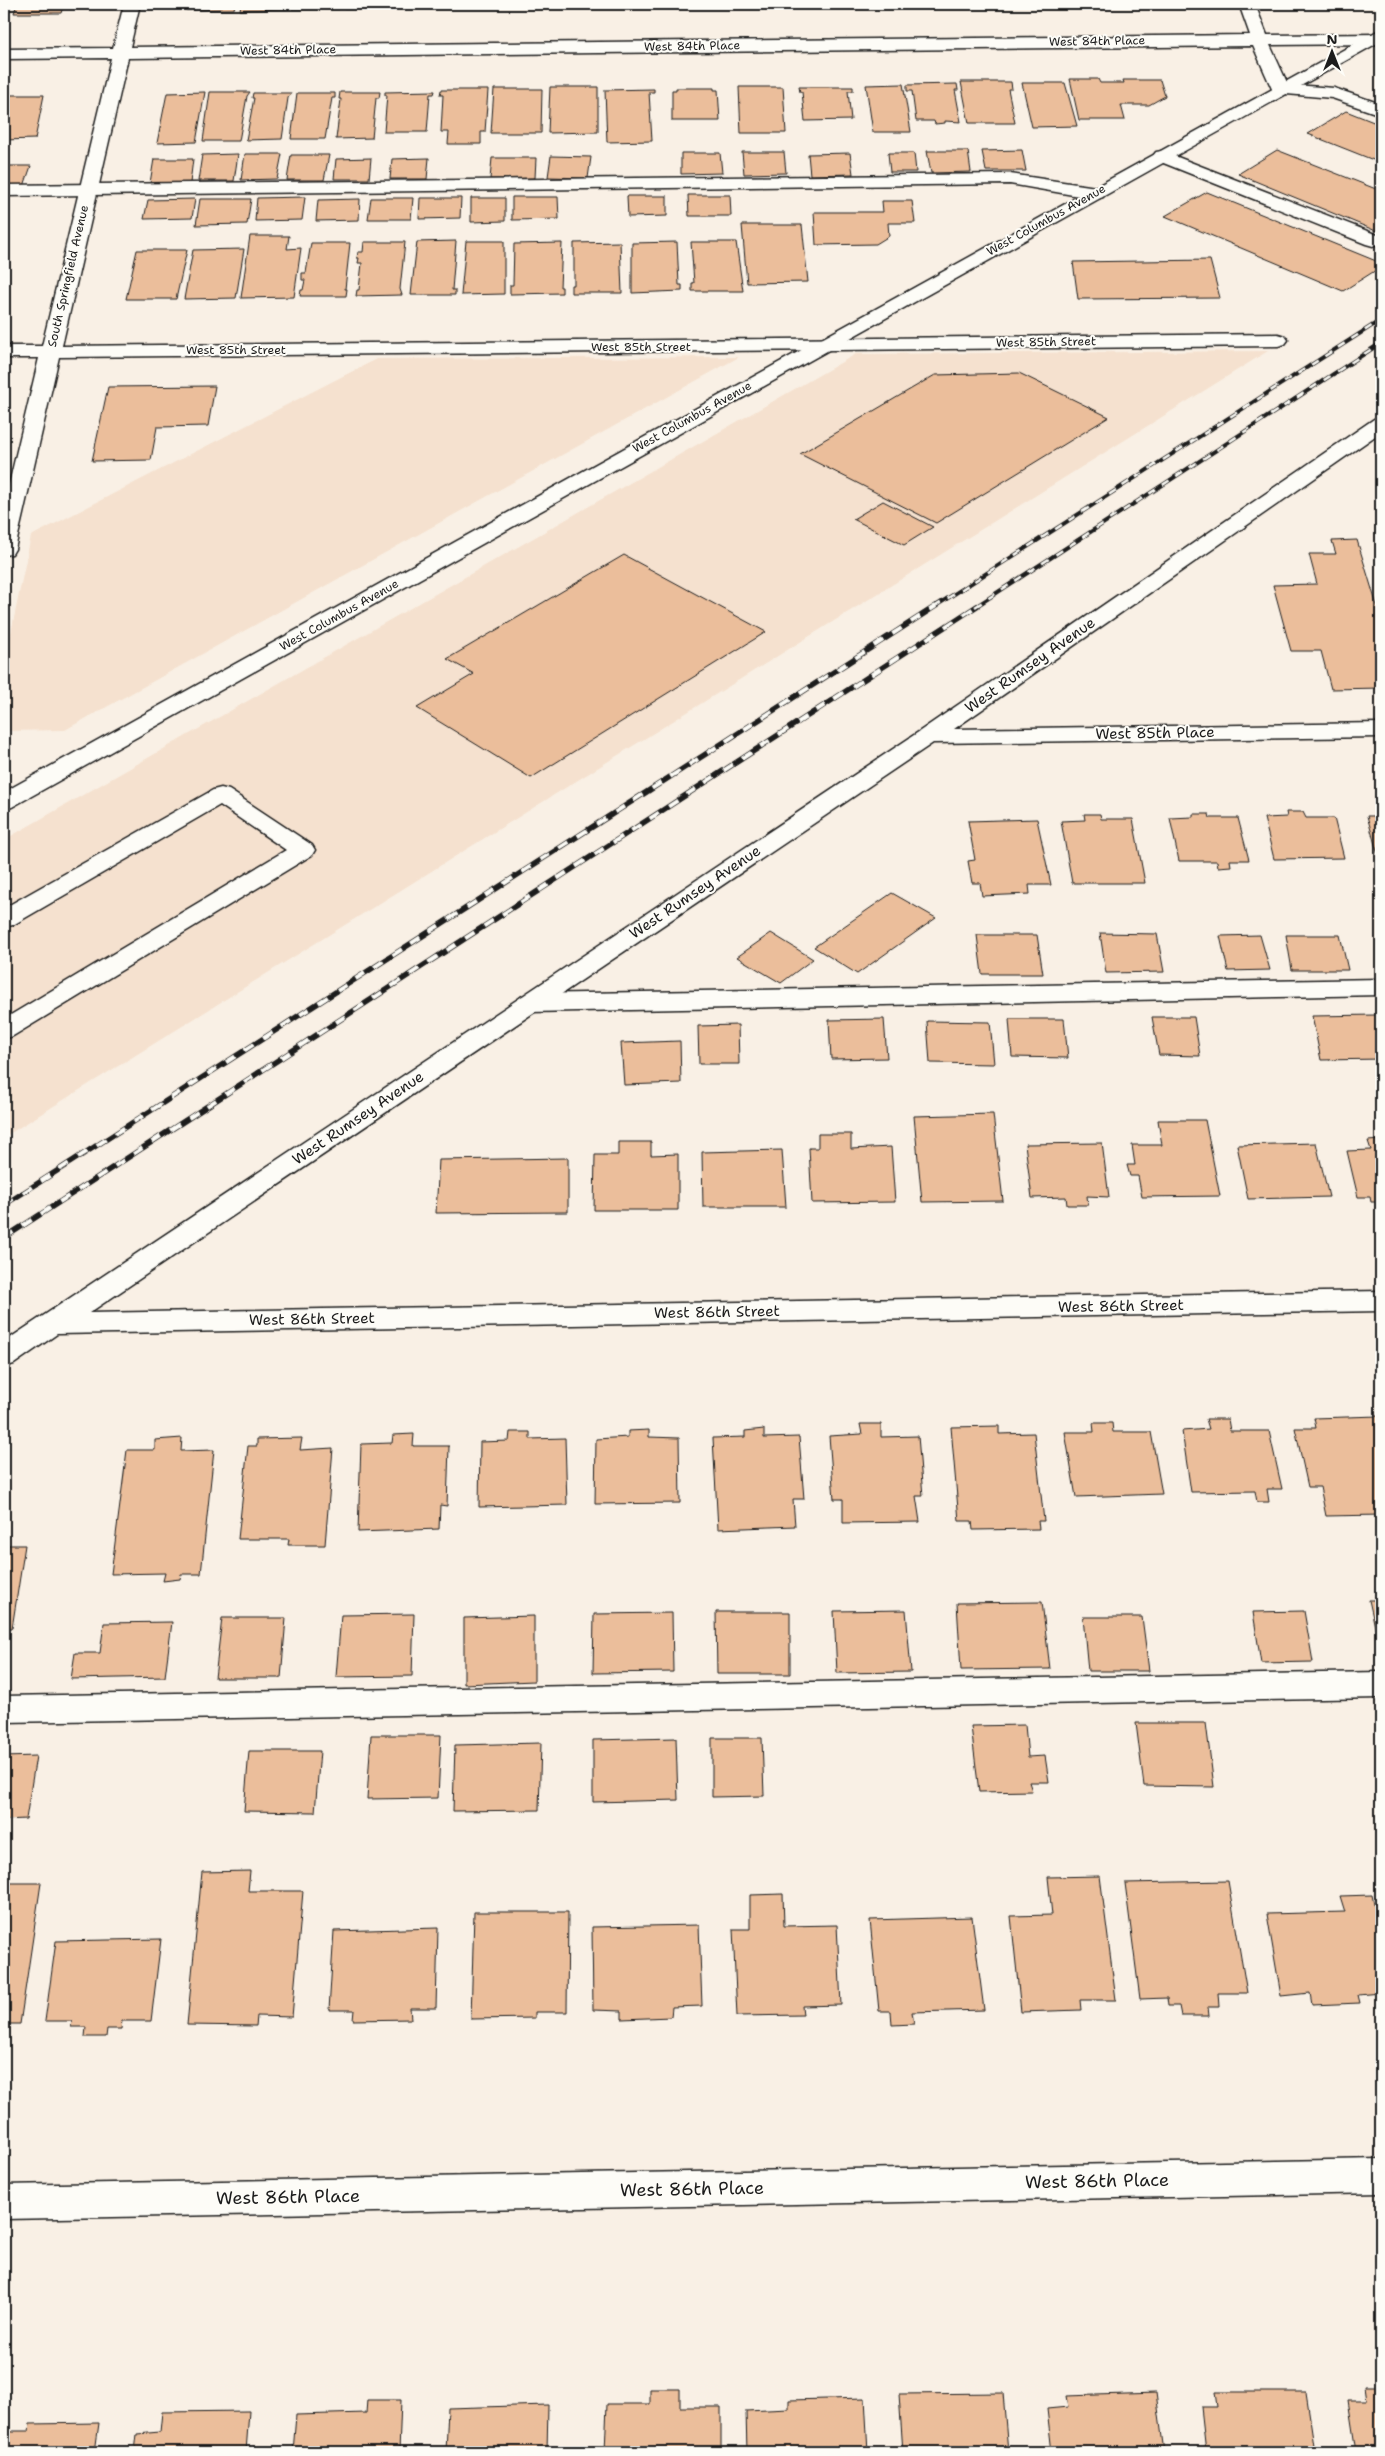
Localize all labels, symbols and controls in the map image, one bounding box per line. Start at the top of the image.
north arrow [1308,28,1358,78]
text: N [1326,30,1338,48]
street label: West 84th Place [1049,32,1145,50]
street label: West 84th Place [644,37,740,55]
street label: West 84th Place [240,41,336,59]
street label: West Columbus Avenue [984,180,1109,259]
street label: South Springfield Avenue [44,203,92,349]
street label: West 85th Street [996,333,1096,351]
street label: West 85th Street [591,339,691,355]
street label: West 85th Street [186,342,286,358]
street label: West Columbus Avenue [630,377,755,456]
street label: West Columbus Avenue [277,575,402,654]
street label: West Rumsey Avenue [961,612,1099,718]
street label: West 85th Place [1095,722,1215,744]
street label: West Rumsey Avenue [625,840,765,944]
street label: West Rumsey Avenue [288,1066,428,1170]
street label: West 86th Street [1058,1295,1184,1317]
street label: West 86th Street [654,1301,780,1323]
street label: West 86th Street [249,1308,375,1330]
street label: West 86th Place [1025,2168,1169,2194]
street label: West 86th Place [620,2176,764,2202]
street label: West 86th Place [216,2184,360,2210]

